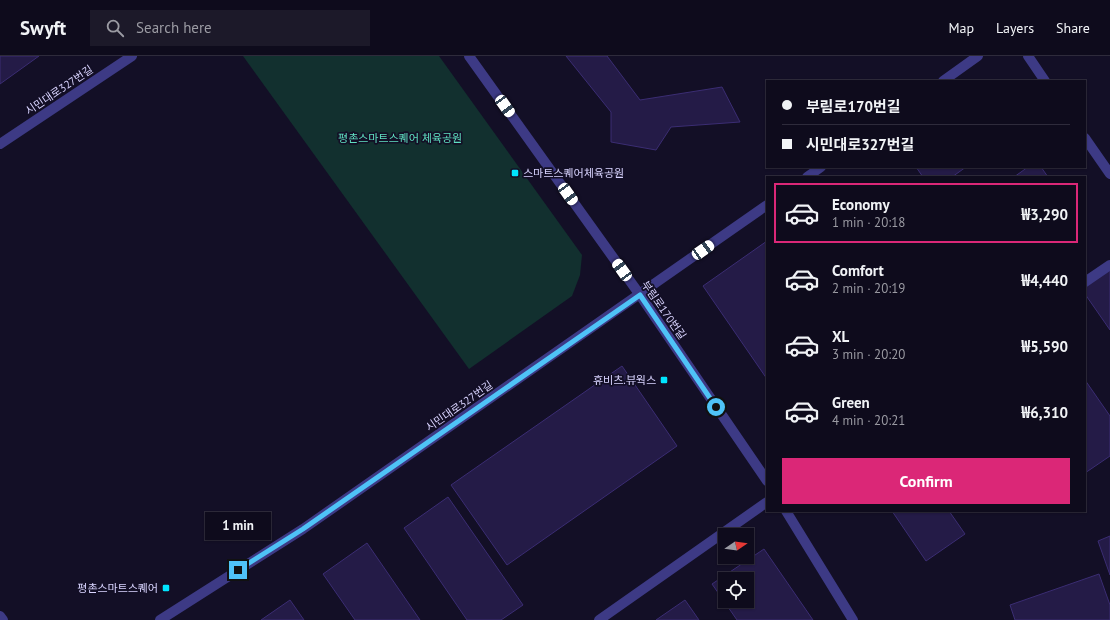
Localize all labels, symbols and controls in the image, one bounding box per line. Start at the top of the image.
search box [90,10,370,46]
text: Swyft [20,16,66,40]
icon: search [104,17,126,39]
text: Search here [136,18,212,37]
text: Map [948,19,974,37]
text: Layers [996,19,1034,37]
text: Share [1056,19,1090,37]
street label: 시민대로327번길 [22,62,96,118]
car [493,93,517,119]
text: 부림로170번길 [806,97,901,116]
park label: 평촌스마트스퀘어 체육공원 [338,131,462,145]
text: 시민대로327번길 [806,135,914,154]
place label: 스마트스퀘어체육공원 [523,166,624,180]
marker: 스마트스퀘어체육공원 [510,168,520,178]
car [556,181,580,207]
icon: car [784,195,820,231]
text: Economy [832,195,890,214]
text: ₩3,290 [1021,205,1068,224]
text: 1 min · 20:18 [832,214,905,231]
car [690,238,716,262]
car [610,257,634,283]
icon: car [784,261,820,297]
text: Comfort [832,261,884,280]
text: ₩4,440 [1021,271,1068,290]
street label: 부림로170번길 [639,278,689,342]
text: 2 min · 20:19 [832,280,905,297]
icon: car [784,327,820,363]
text: XL [832,327,849,346]
text: ₩5,590 [1021,337,1068,356]
text: 3 min · 20:20 [832,346,905,363]
place label: 휴비츠.뷰웍스 [593,373,656,387]
marker: 휴비츠.뷰웍스 [659,375,669,385]
street label: 시민대로327번길 [423,378,495,434]
icon: car [784,393,820,429]
text: Green [832,393,870,412]
route start [707,398,725,416]
text: ₩6,310 [1021,403,1068,422]
text: 4 min · 20:21 [832,412,905,429]
button: Confirm [782,458,1070,504]
callout: 1 min [205,512,271,540]
text: 1 min [222,517,254,534]
north arrow [718,528,754,564]
map controls [718,528,754,608]
route end [229,561,247,579]
button: locate [718,572,754,608]
place label: 평촌스마트스퀘어 [77,581,158,595]
marker: 평촌스마트스퀘어 [161,583,171,593]

